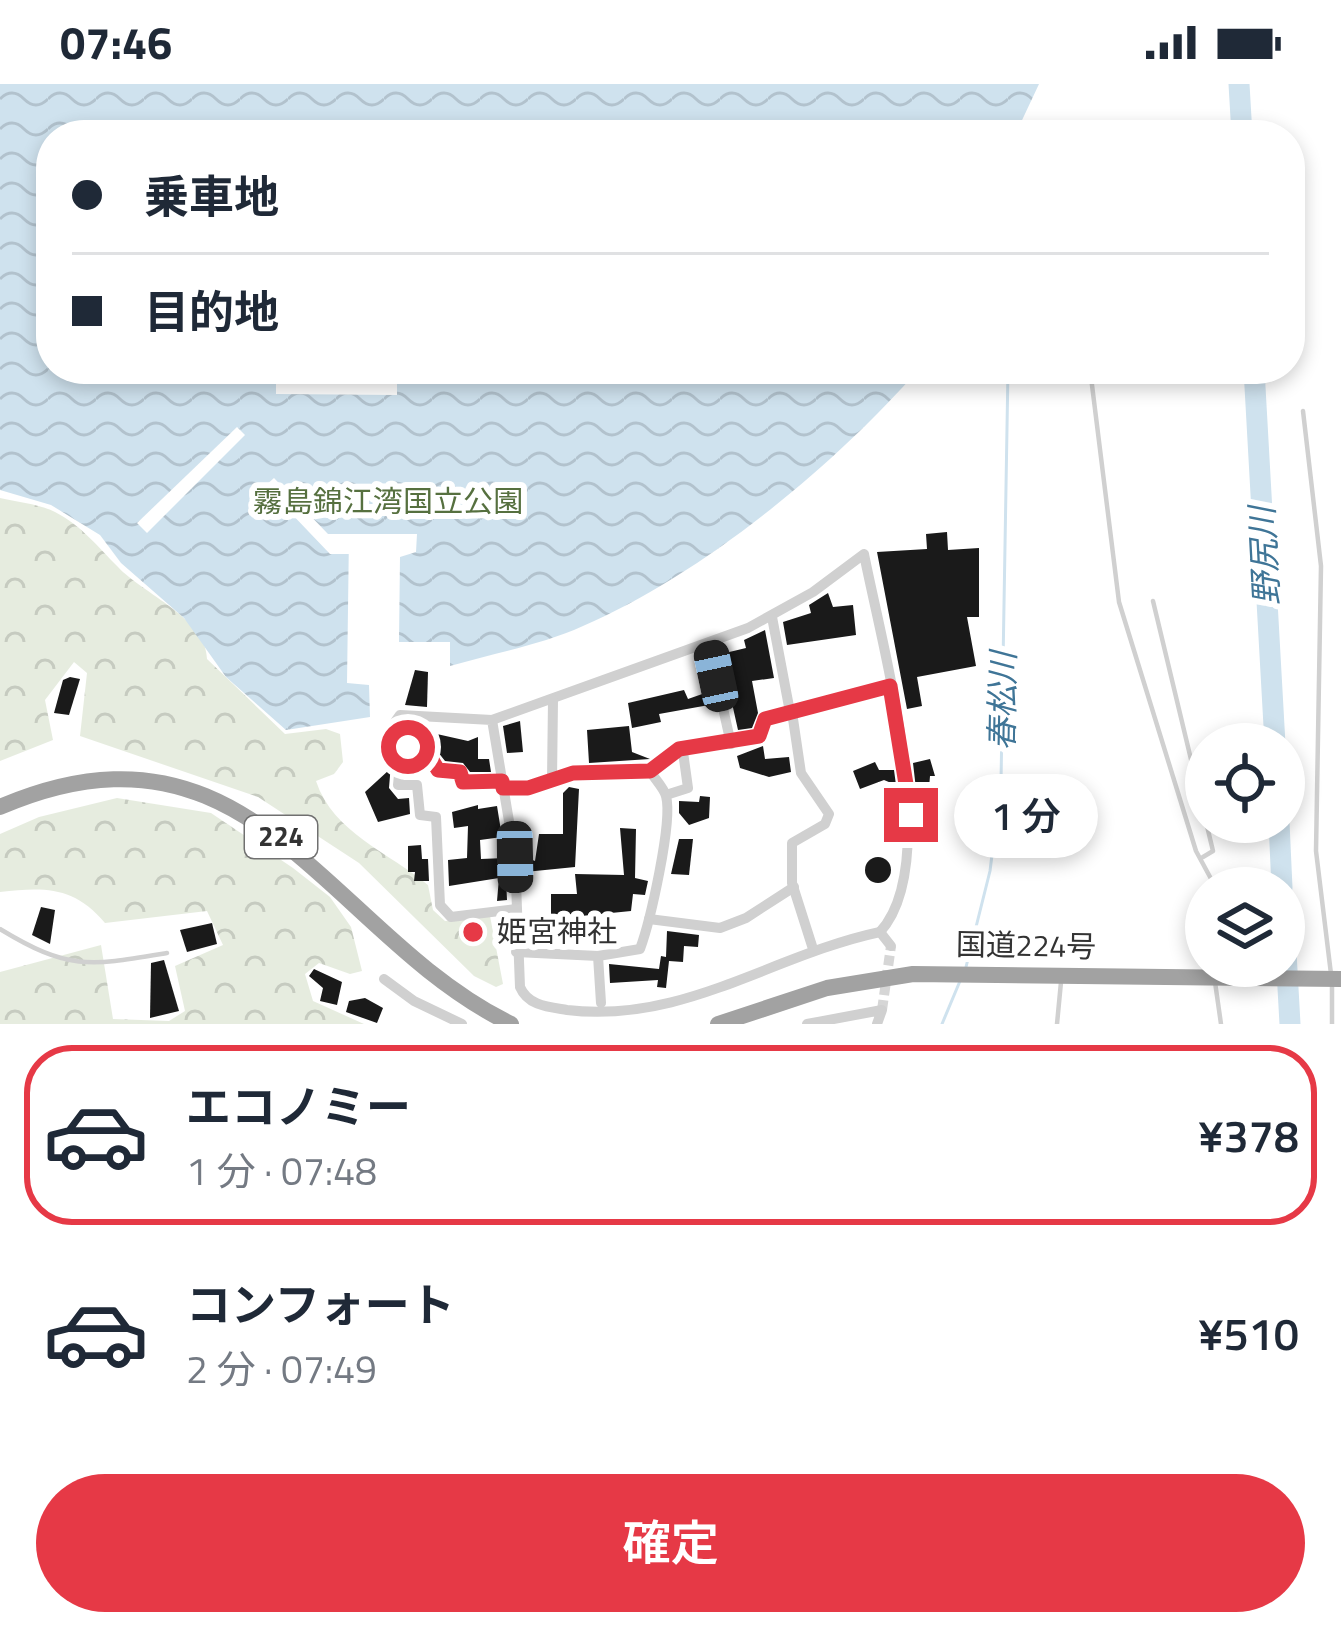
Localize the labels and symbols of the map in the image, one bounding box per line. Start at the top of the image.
park label: 霧島錦江湾国立公園 [253,478,523,524]
water label: 野尻川 [1236,502,1292,607]
car [691,637,741,715]
water label: 春松川 [976,648,1028,751]
route start [381,720,435,774]
callout: 1 分 [953,773,1097,857]
route end [884,788,938,842]
road number: 224 [245,816,317,858]
car [496,821,534,893]
place label: 姫宮神社 [497,908,617,954]
marker: 姫宮神社 [460,919,486,945]
street label: 国道224号 [955,921,1097,969]

